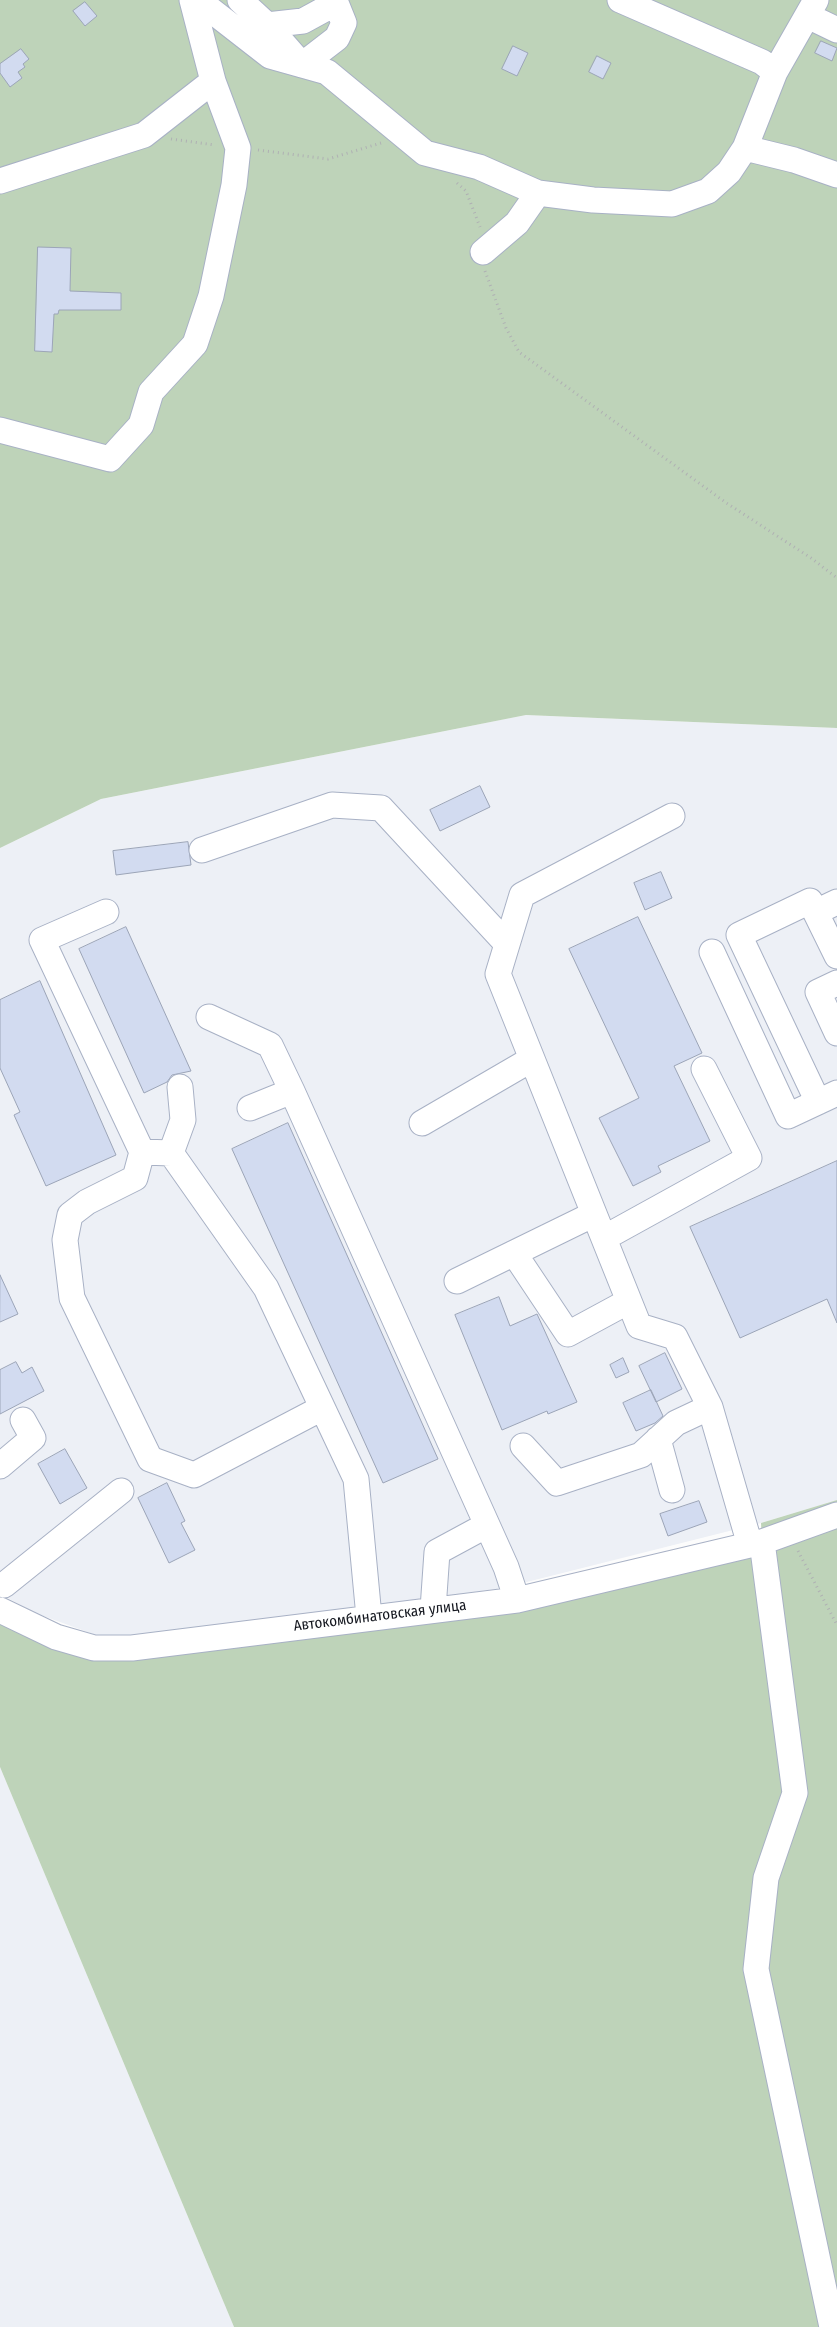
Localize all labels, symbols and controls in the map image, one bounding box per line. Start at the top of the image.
street label: Автокомбинатовская улица [293,1596,467,1636]

